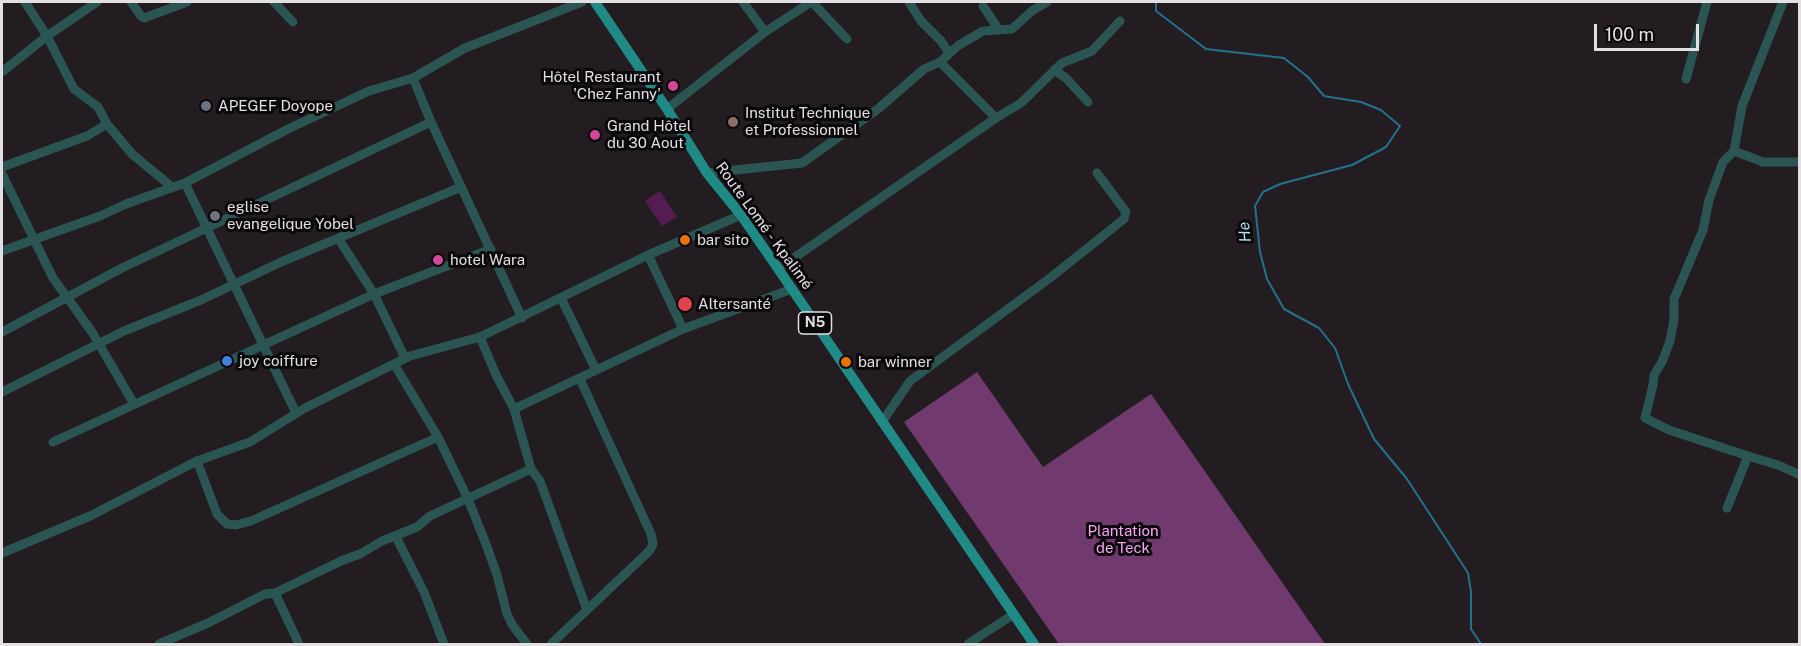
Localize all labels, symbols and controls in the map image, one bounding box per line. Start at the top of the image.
scale bar [1597,12,1702,50]
text: 100 m [1605,24,1654,45]
place label: Hôtel Restaurant 'Chez Fanny' [542,68,661,103]
marker: Hôtel Restaurant 'Chez Fanny' [666,79,680,93]
place label: APEGEF Doyope [218,97,333,115]
marker: APEGEF Doyope [199,99,213,113]
place label: Institut Technique et Professionnel [745,104,870,139]
marker: Institut Technique et Professionnel [726,115,740,129]
place label: Grand Hôtel du 30 Aout [607,117,691,152]
marker: Grand Hôtel du 30 Aout [588,128,602,142]
street label: Route Lomé - Kpalimé [712,159,816,293]
place label: eglise evangelique Yobel [227,198,354,233]
marker: eglise evangelique Yobel [208,209,222,223]
water label: He [1234,221,1256,243]
place label: bar sito [697,231,749,249]
marker: bar sito [678,233,692,247]
place label: hotel Wara [450,251,525,269]
marker: hotel Wara [431,253,445,267]
marker: Altersanté [676,295,694,313]
place label: Altersanté [698,295,771,313]
road number: N5 [798,312,832,334]
place label: joy coiffure [239,352,318,370]
place label: bar winner [858,353,932,371]
marker: joy coiffure [220,354,234,368]
marker: bar winner [839,355,853,369]
park label: Plantation de Teck [1087,522,1159,557]

